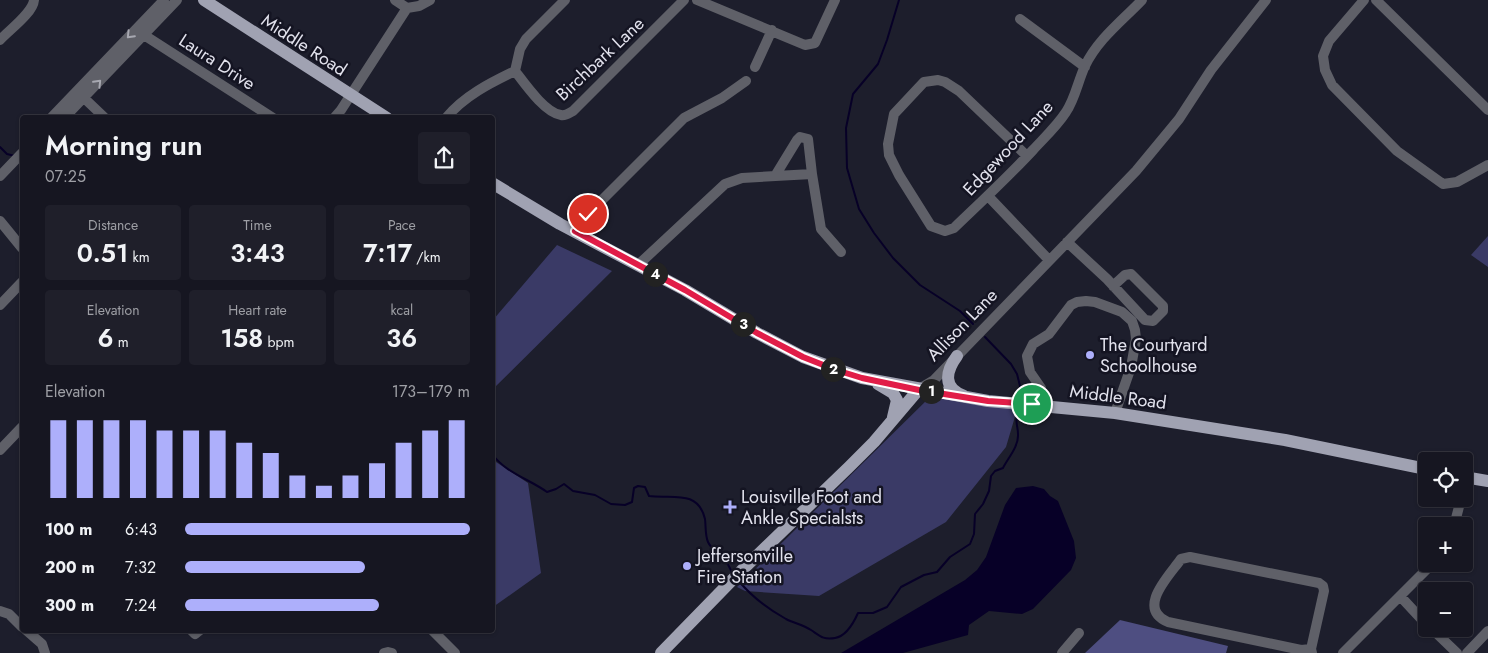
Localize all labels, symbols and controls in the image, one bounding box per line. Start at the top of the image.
street label: Middle Road [256,8,352,82]
street label: Birchbark Lane [550,11,650,107]
street label: Laura Drive [174,28,260,96]
one-way arrow [127,29,136,38]
one-way arrow [92,79,101,88]
street label: Edgewood Lane [957,94,1059,202]
text: Morning run [45,125,203,166]
button: share [418,132,470,184]
text: 07:25 [45,165,86,188]
pin [567,193,609,235]
icon: check [574,200,602,228]
text: Distance [88,215,138,235]
text: Time [243,215,272,235]
text: Pace [388,215,416,235]
text: 0.51 [77,235,128,271]
text: 3:43 [230,235,285,271]
text: 7:17 [363,235,412,271]
text: km [128,247,150,267]
text: /km [412,247,441,267]
pin: 4 [642,262,668,286]
text: 4 [651,264,660,284]
street label: Allison Lane [921,283,1003,367]
text: Elevation [87,300,140,320]
text: Heart rate [228,300,287,320]
text: kcal [391,300,413,320]
pin: 3 [730,312,756,336]
text: 3 [739,314,748,334]
text: 6 [98,320,114,356]
text: 158 [221,320,263,356]
text: 36 [386,320,417,356]
text: m [114,332,129,352]
text: bpm [263,332,294,352]
place label: The Courtyard Schoolhouse [1100,332,1208,379]
marker: The Courtyard Schoolhouse [1084,349,1096,361]
pin: 2 [820,356,846,382]
text: 2 [829,359,838,379]
pin: 1 [918,378,944,404]
street label: Middle Road [1068,378,1168,416]
text: Elevation [45,380,105,403]
text: 173–179 m [392,380,470,403]
text: 1 [928,381,935,401]
pin [1011,383,1053,425]
icon: arrive [1018,390,1046,418]
map controls [1418,452,1473,637]
button: locate [1418,452,1473,507]
place label: Louisville Foot and Ankle Specialsts [741,484,882,531]
marker: Louisville Foot and Ankle Specialsts [723,500,737,514]
button: + [1418,517,1473,572]
text: 100 m [45,518,92,541]
text: 6:43 [125,518,157,541]
place label: Jeffersonville Fire Station [695,543,793,590]
text: 200 m [45,556,95,579]
text: 7:32 [125,556,156,579]
marker: Jeffersonville Fire Station [681,560,693,572]
button: − [1418,582,1473,637]
text: 300 m [45,594,94,617]
text: 7:24 [125,594,157,617]

